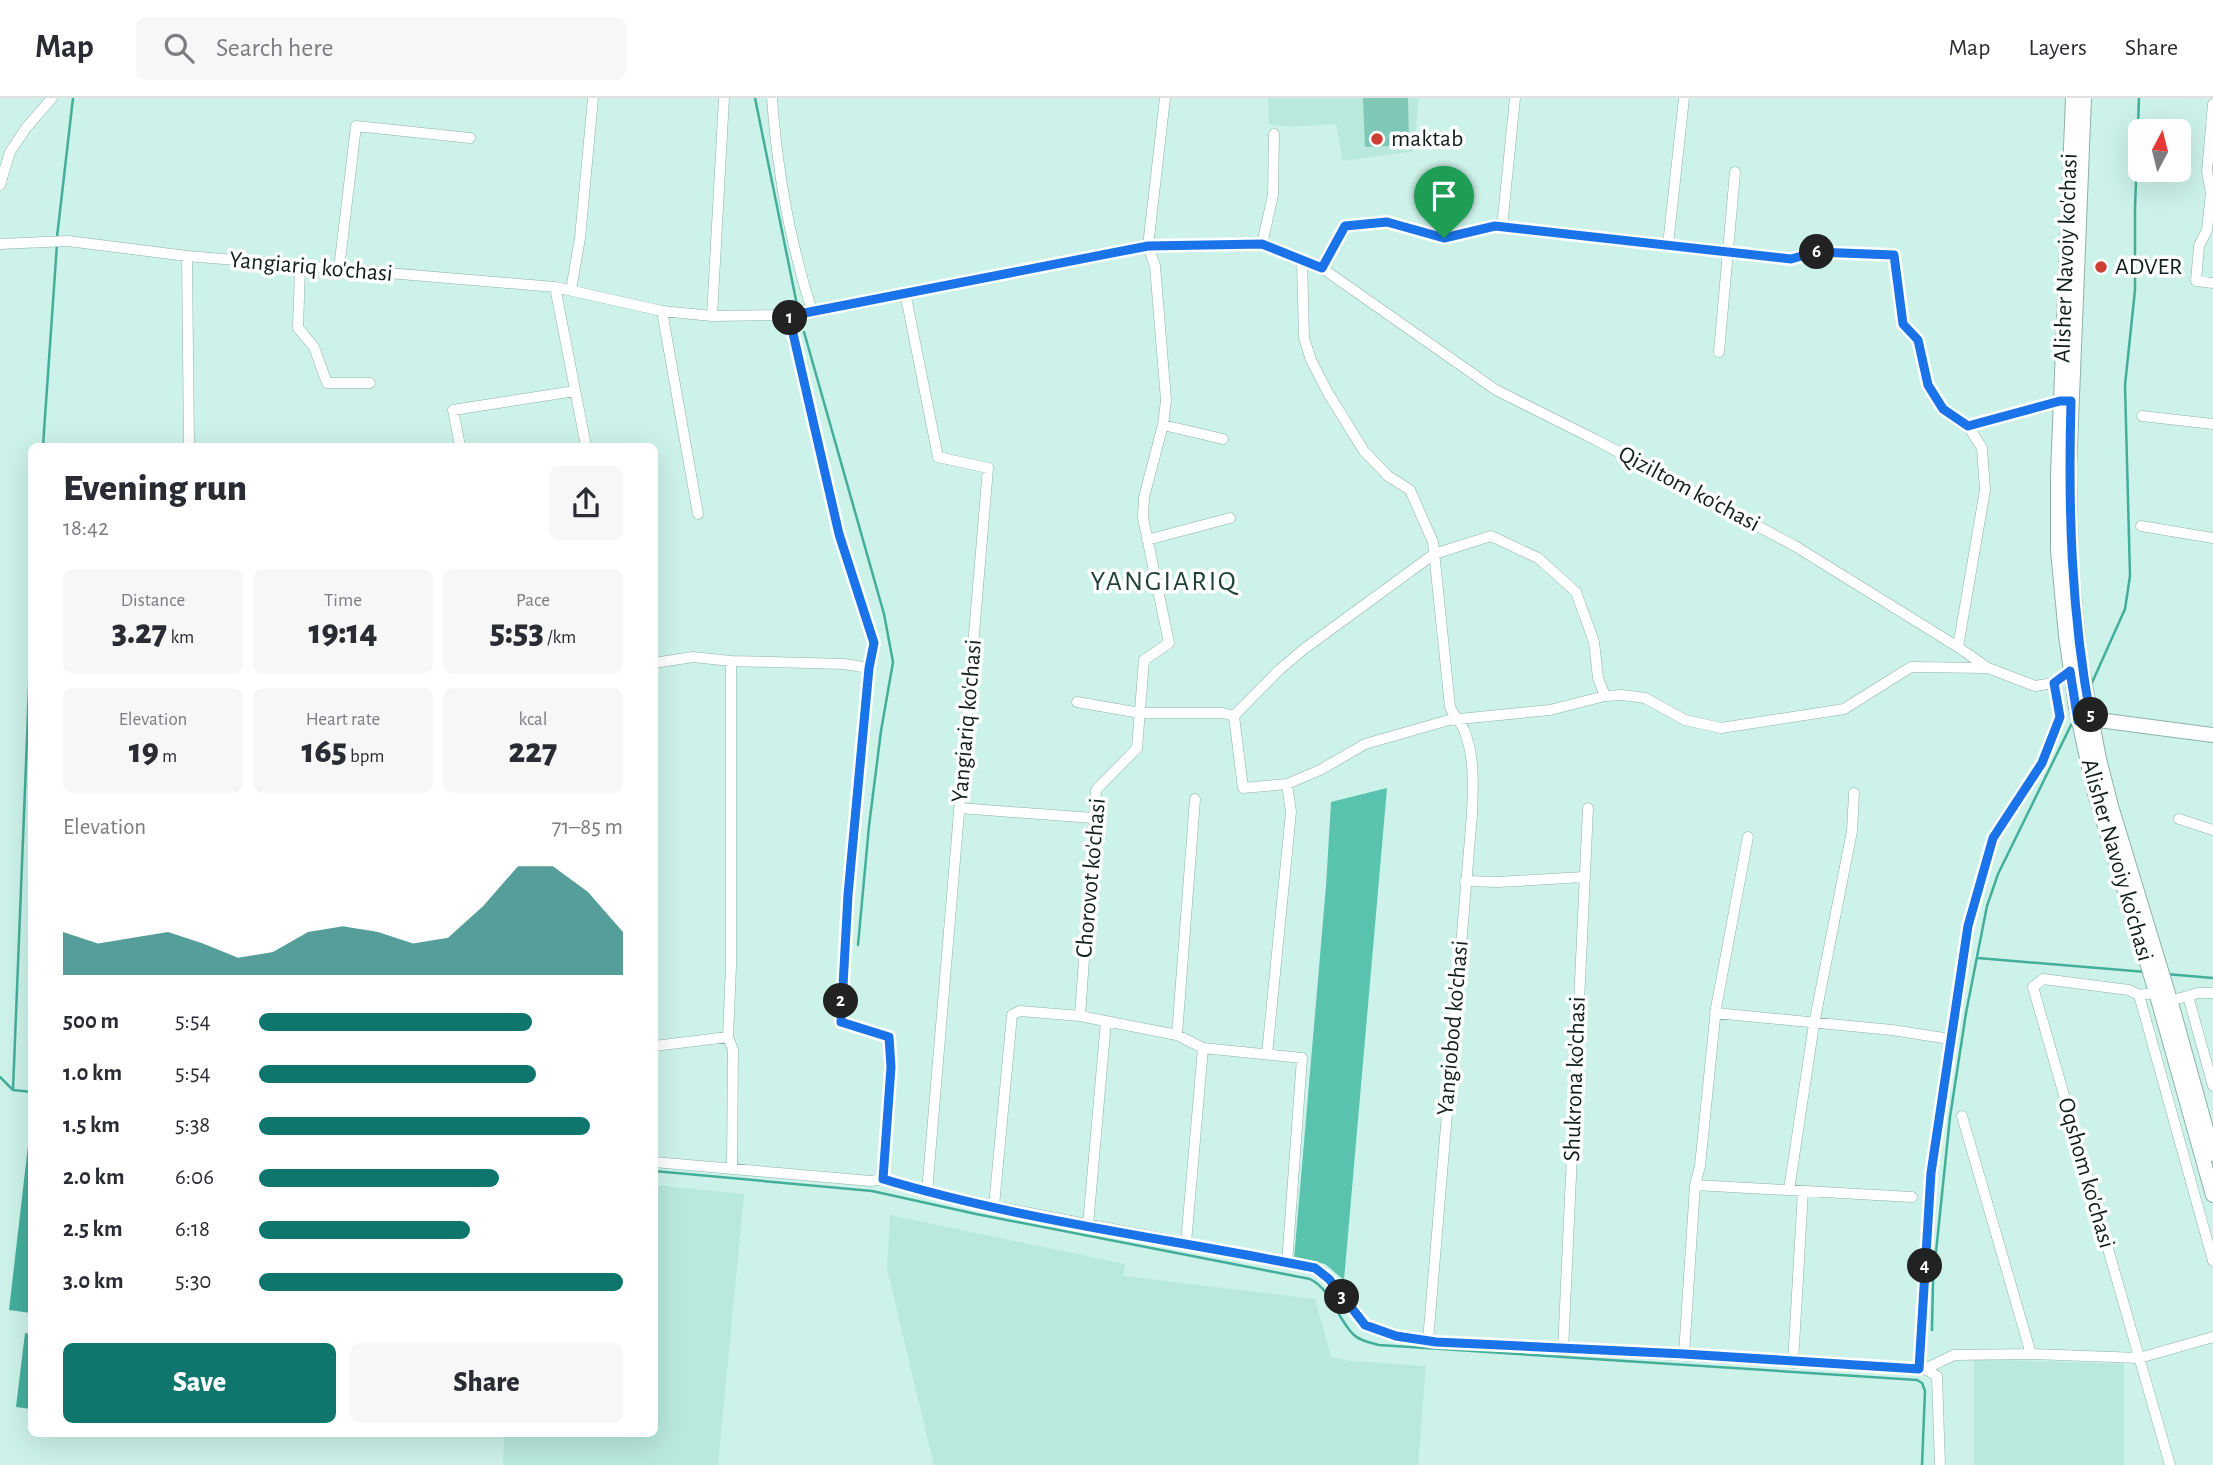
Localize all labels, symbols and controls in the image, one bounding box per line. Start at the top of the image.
search box [136,17,626,80]
icon: search [160,29,198,67]
text: Map [35,31,94,64]
text: Search here [216,35,334,61]
text: Map [1948,36,1990,60]
text: Layers [2028,36,2087,60]
text: Share [2125,36,2178,60]
north arrow [2128,119,2191,182]
map controls [2128,119,2191,182]
place label: maktab [1391,127,1463,151]
marker: maktab [1369,131,1385,147]
street label: Alisher Navoiy ko'chasi [2050,153,2082,363]
pin [1414,166,1474,238]
icon: arrive [1425,177,1463,215]
pin: 6 [1800,234,1834,270]
text: 6 [1812,242,1821,261]
street label: Yangiariq ko'chasi [228,248,394,286]
place label: ADVER [2115,255,2182,279]
marker: ADVER [2093,259,2109,275]
pin: 1 [772,300,808,336]
text: 1 [786,308,793,327]
street label: Qiziltom ko'chasi [1614,442,1764,536]
button: share [549,466,623,540]
text: Evening run [63,470,247,508]
text: 18:42 [63,517,109,540]
district label: YANGIARIQ [1090,568,1239,596]
text: Distance [121,591,185,610]
text: Time [324,591,362,610]
text: Pace [516,591,550,610]
text: 3.27 [112,615,167,650]
text: 19:14 [309,615,377,650]
text: 5:53 [490,615,544,650]
text: km [167,628,194,647]
text: /km [544,628,576,647]
street label: Yangiariq ko'chasi [948,638,986,804]
pin: 5 [2074,698,2108,732]
text: 5 [2086,705,2095,724]
text: Elevation [119,710,187,729]
text: Heart rate [306,710,380,729]
text: kcal [519,710,547,729]
text: 19 [129,734,159,769]
text: 165 [302,734,347,769]
text: 227 [509,734,557,769]
text: m [159,747,177,766]
text: bpm [347,747,384,766]
street label: Alisher Navoiy ko'chasi [2077,756,2157,964]
street label: Chorovot ko'chasi [1072,797,1110,959]
text: Elevation [63,816,146,839]
text: 71–85 m [552,816,623,839]
street label: Yangiobod ko'chasi [1433,939,1473,1117]
pin: 2 [824,984,858,1018]
text: 2 [836,991,845,1010]
street label: Shukrona ko'chasi [1560,996,1590,1162]
text: 500 m [63,1010,119,1033]
text: 5:54 [175,1010,211,1033]
text: 1.0 km [63,1062,122,1085]
text: 5:54 [175,1062,211,1085]
street label: Oqshom ko'chasi [2053,1095,2119,1251]
text: 1.5 km [63,1114,120,1137]
text: 5:38 [175,1114,210,1137]
text: 2.0 km [63,1166,125,1189]
text: 6:06 [175,1166,214,1189]
text: 2.5 km [63,1218,122,1241]
text: 6:18 [175,1218,210,1241]
pin: 4 [1908,1248,1942,1284]
text: 4 [1920,1256,1929,1275]
text: 3.0 km [63,1270,124,1293]
text: 5:30 [175,1270,212,1293]
pin: 3 [1324,1280,1360,1314]
text: 3 [1337,1287,1346,1306]
button: Save [63,1343,336,1423]
button: Share [350,1343,623,1423]

